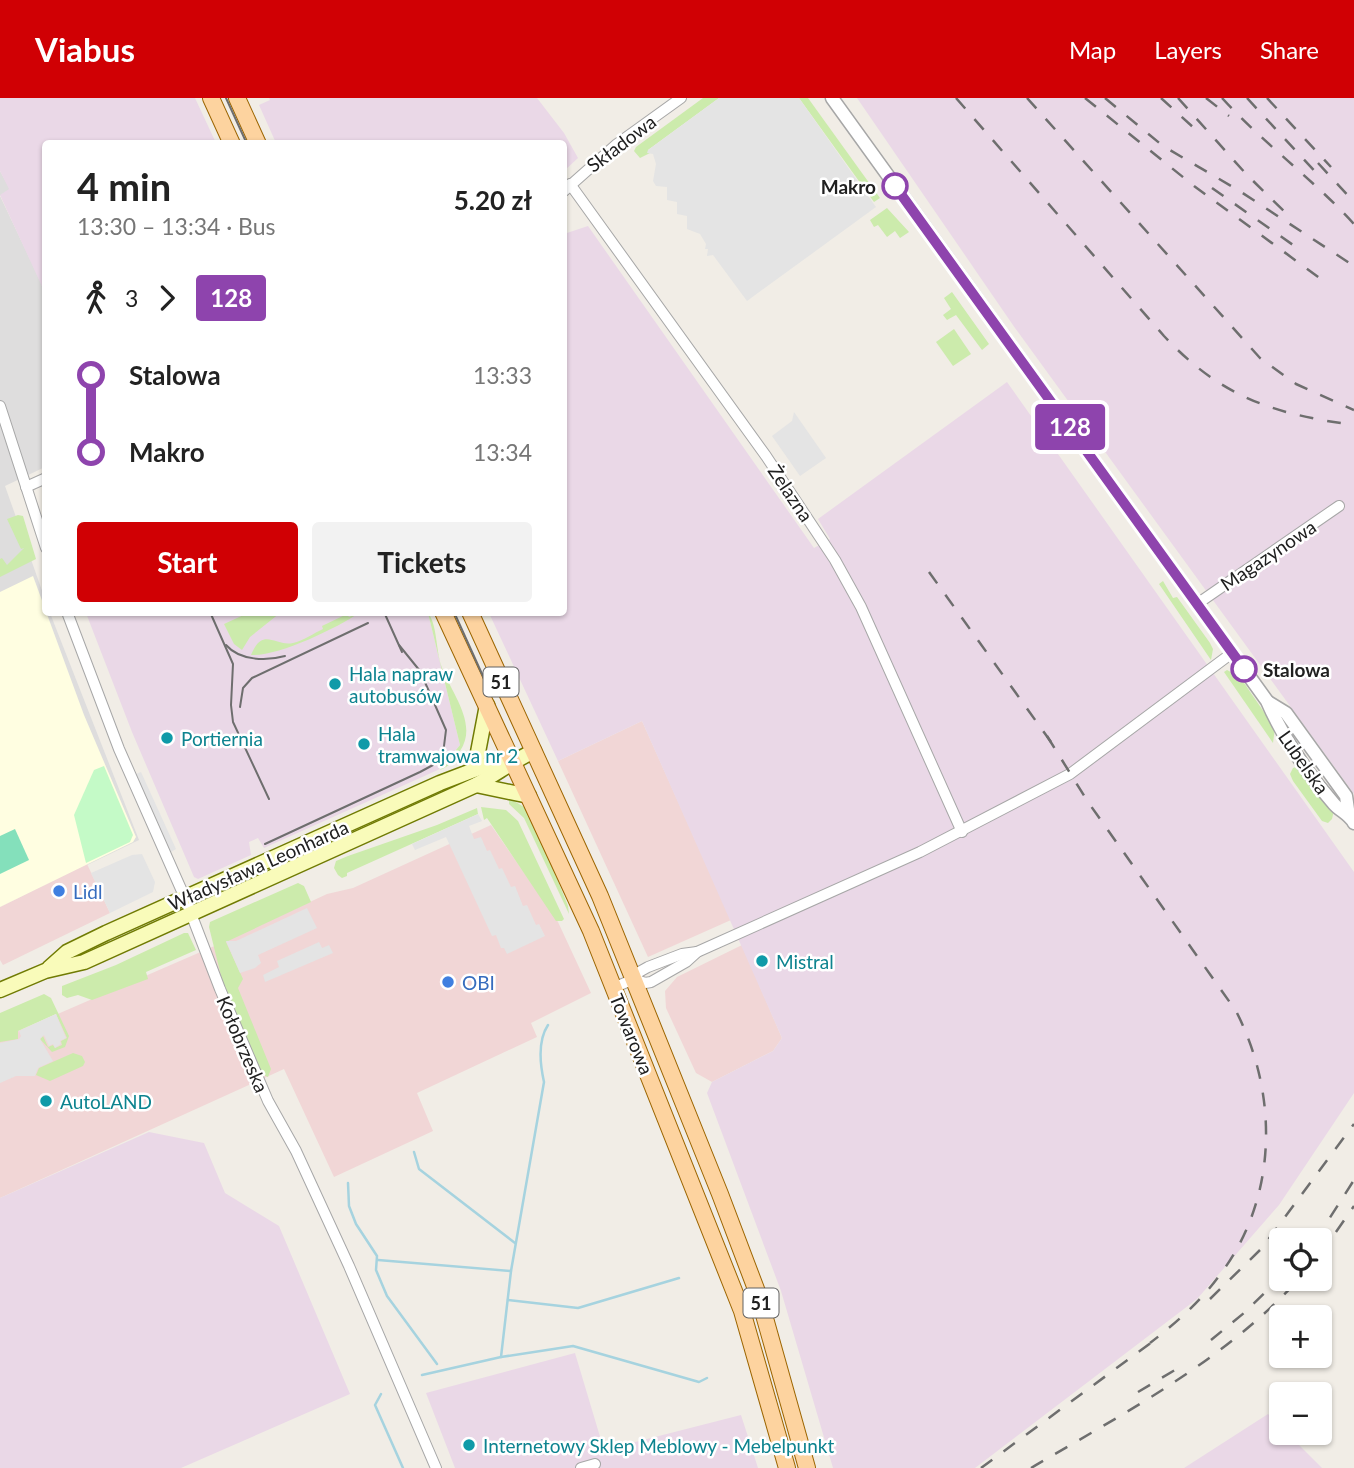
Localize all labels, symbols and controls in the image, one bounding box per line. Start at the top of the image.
text: Viabus [35,29,135,69]
text: Map [1069,35,1116,64]
text: Layers [1154,35,1222,64]
text: Share [1260,35,1319,64]
street label: Składowa [582,110,660,176]
text: 4 min [77,163,171,209]
marker: Makro [882,173,908,199]
place label: Makro [821,175,876,198]
text: 5.20 zł [454,184,532,216]
text: 13:30 – 13:34 · Bus [77,212,276,240]
icon: walk [77,279,115,317]
icon: forward [148,279,186,317]
text: 128 [210,283,252,312]
text: 3 [125,284,138,312]
text: Stalowa [129,359,221,391]
text: 13:33 [473,361,532,389]
line badge: 128 [1030,404,1110,450]
text: 128 [1049,412,1091,441]
text: Makro [129,436,205,468]
text: 13:34 [473,438,532,466]
street label: Żelazna [764,460,818,526]
street label: Magazynowa [1216,515,1320,595]
button: Start [77,522,298,602]
button: Tickets [312,522,532,602]
marker: Stalowa [1231,656,1257,682]
place label: Stalowa [1263,658,1330,681]
place label: Hala napraw autobusów [349,662,453,707]
road number: 51 [484,668,518,696]
marker: Hala napraw autobusów [327,676,343,692]
place label: Hala tramwajowa nr 2 [378,722,518,767]
street label: Lubelska [1274,726,1334,798]
place label: Portiernia [181,727,263,750]
marker: Portiernia [159,730,175,746]
marker: Hala tramwajowa nr 2 [356,736,372,752]
street label: Władysława Leonharda [164,815,352,915]
place label: Lidl [73,880,102,903]
marker: Lidl [51,883,67,899]
place label: Mistral [776,950,834,973]
marker: Mistral [754,953,770,969]
place label: OBI [462,971,495,994]
marker: OBI [440,974,456,990]
street label: Towarowa [605,990,659,1078]
street label: Kołobrzeska [212,992,274,1096]
place label: AutoLAND [60,1090,152,1113]
marker: AutoLAND [38,1093,54,1109]
map controls [1269,1228,1332,1445]
button: locate [1269,1228,1332,1291]
road number: 51 [744,1288,778,1318]
button: + [1269,1305,1332,1368]
button: − [1269,1382,1332,1445]
place label: Internetowy Sklep Meblowy - Mebelpunkt [483,1434,834,1457]
marker: Internetowy Sklep Meblowy - Mebelpunkt [461,1437,477,1453]

